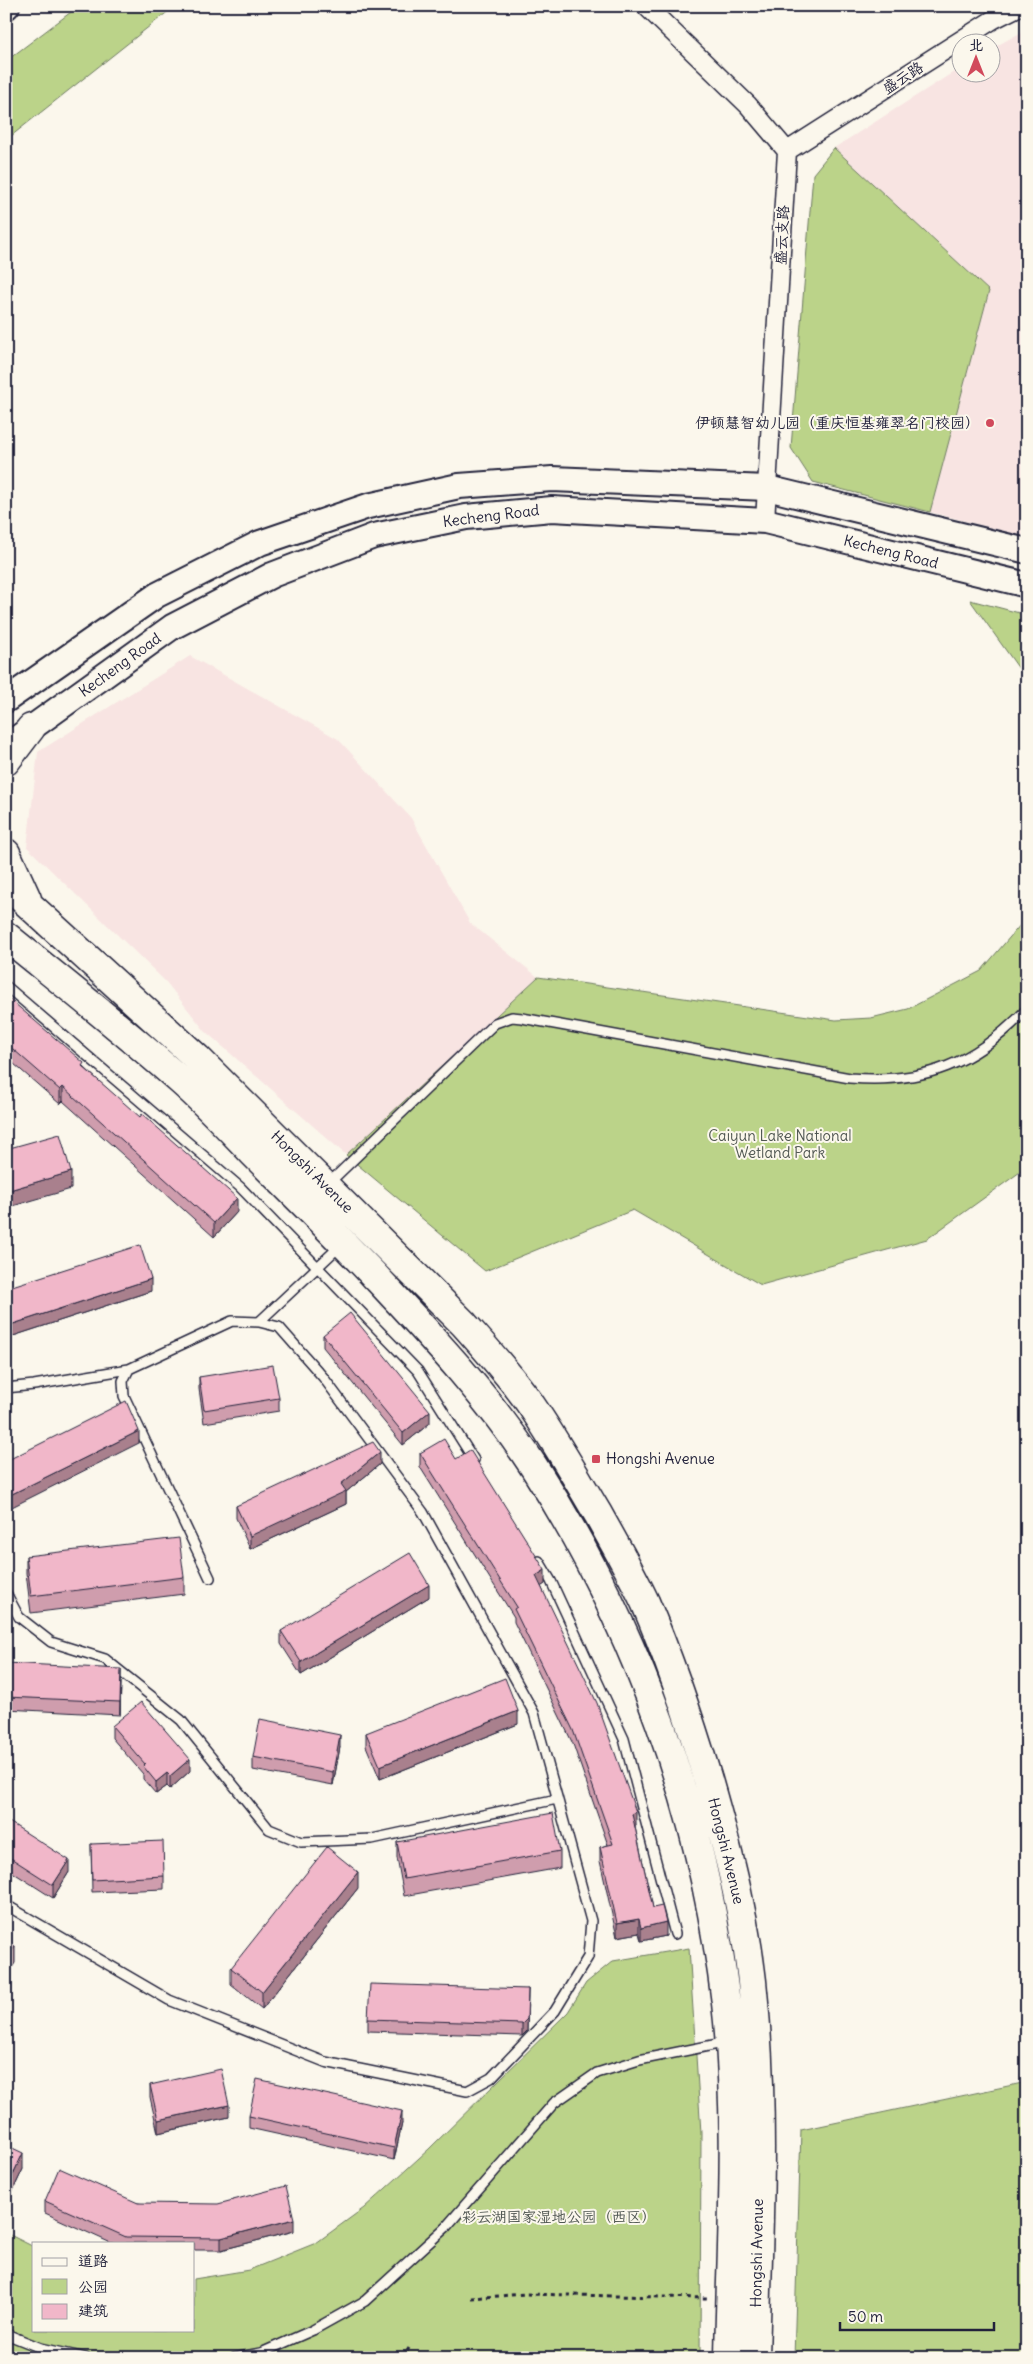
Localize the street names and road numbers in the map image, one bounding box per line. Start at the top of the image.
street label: 盛云路 [879,57,927,98]
street label: 盛云支路 [770,205,793,265]
street label: Kecheng Road [442,500,540,531]
street label: Kecheng Road [842,531,941,573]
street label: Kecheng Road [75,628,165,701]
street label: Hongshi Avenue [267,1126,358,1217]
street label: Hongshi Avenue [704,1796,749,1906]
street label: Hongshi Avenue [746,2198,767,2308]

